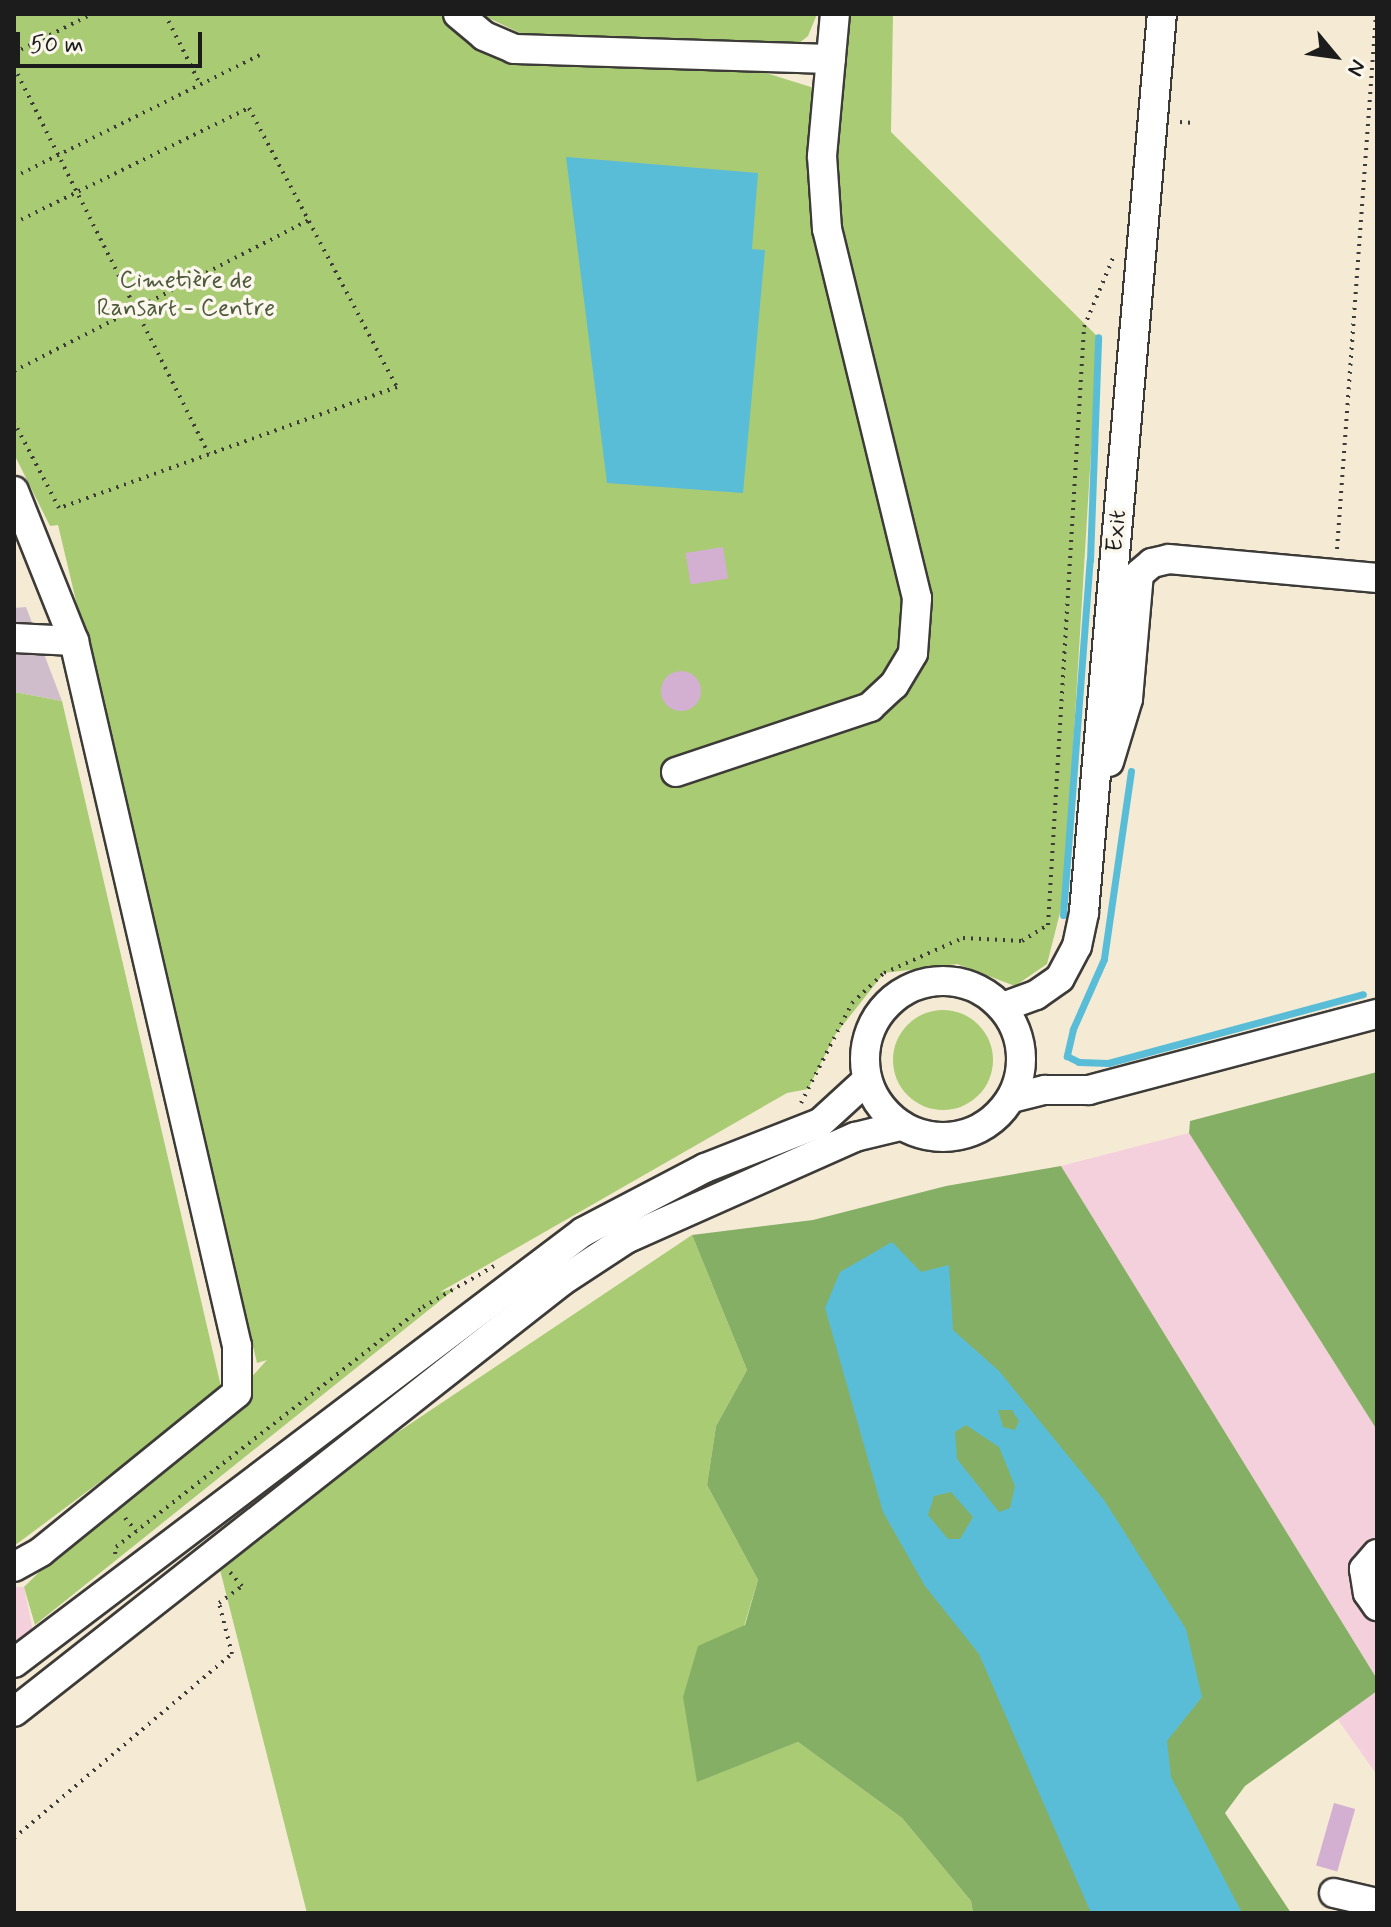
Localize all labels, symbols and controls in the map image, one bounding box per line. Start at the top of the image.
scale bar [20,16,206,66]
north arrow [1295,16,1375,96]
text: 50 m [30,30,84,61]
text: N [1340,54,1372,81]
park label: Cimetière de Ransart - Centre [97,267,275,323]
street label: Exit [1101,509,1133,553]

